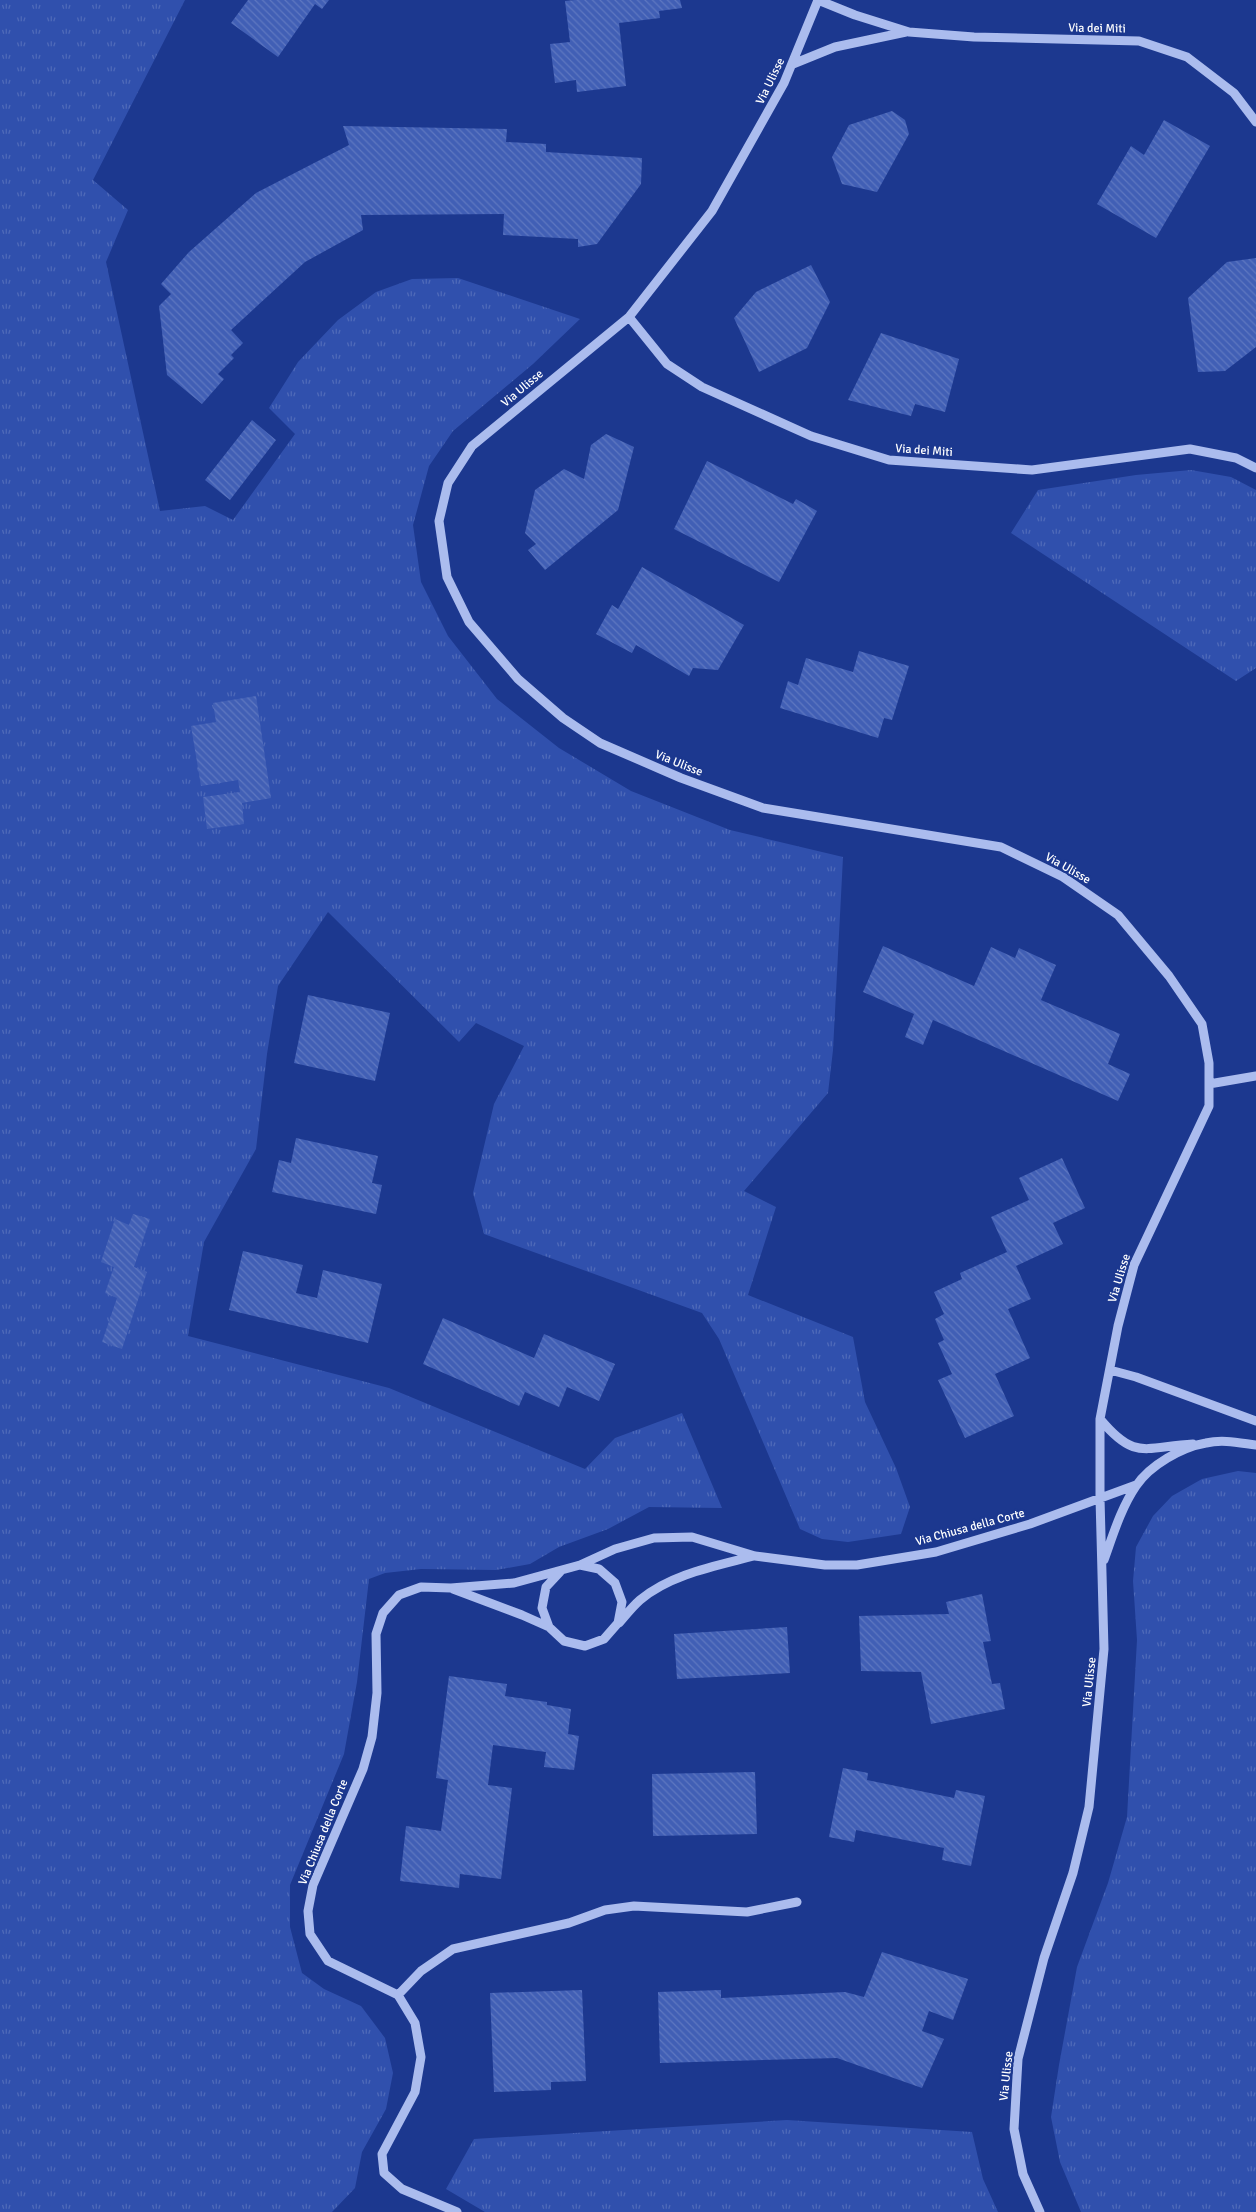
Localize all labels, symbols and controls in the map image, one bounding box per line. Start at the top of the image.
street label: Via dei Miti [1068,20,1126,37]
street label: Via Ulisse [753,55,788,107]
street label: Via Ulisse [498,367,546,410]
street label: Via dei Miti [895,441,953,460]
street label: Via Ulisse [653,747,705,780]
street label: Via Ulisse [1042,849,1093,887]
street label: Via Ulisse [1105,1252,1134,1304]
street label: Via Chiusa della Corte [914,1506,1026,1549]
street label: Via Ulisse [1079,1656,1100,1708]
street label: Via Chiusa della Corte [295,1777,352,1887]
street label: Via Ulisse [996,2050,1017,2102]

